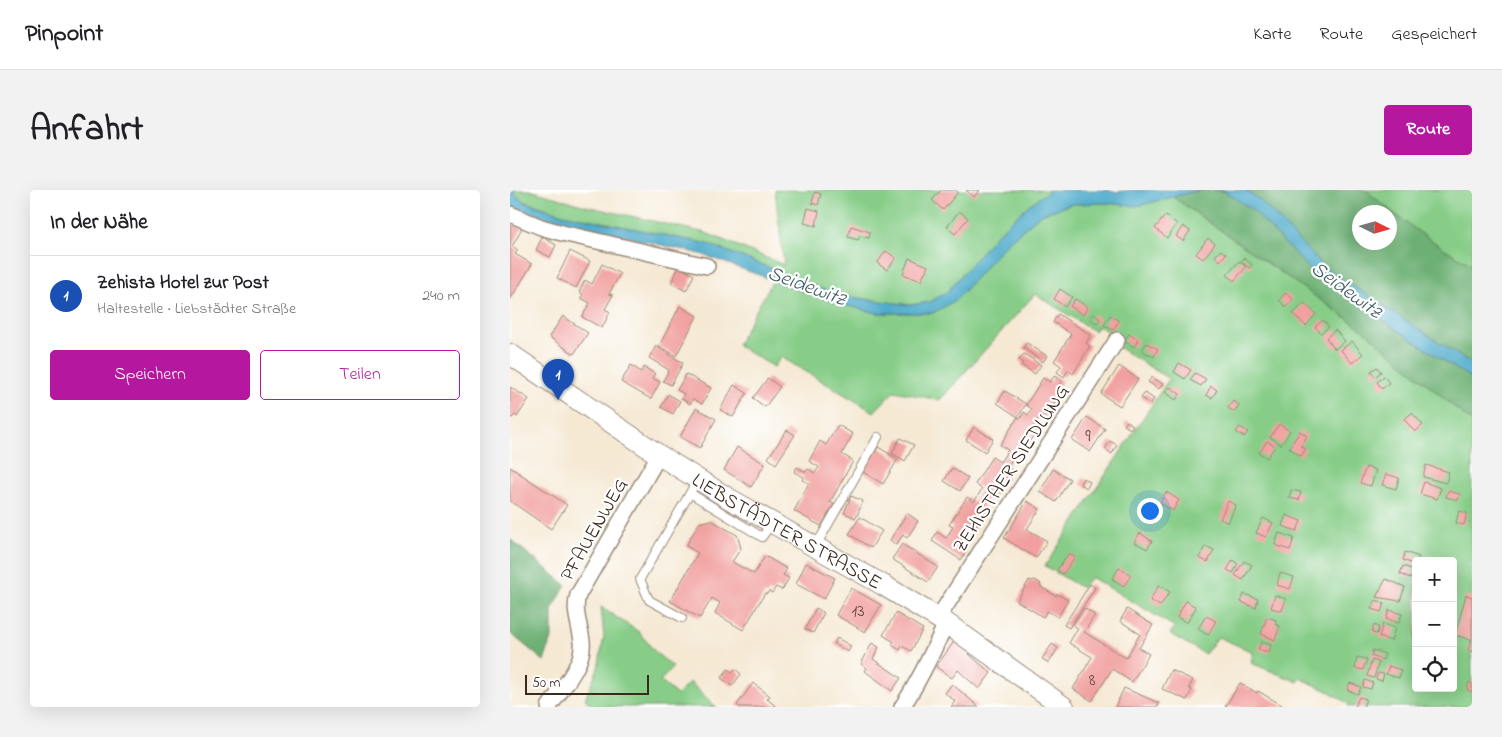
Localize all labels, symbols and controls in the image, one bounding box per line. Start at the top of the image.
text: Pinpoint [25,17,103,52]
text: Karte [1253,22,1291,48]
text: Route [1319,22,1363,48]
text: Gespeichert [1391,22,1477,48]
text: Anfahrt [30,105,143,156]
button: Route [1384,105,1472,155]
north arrow [1352,205,1397,250]
text: In der Nähe [50,208,148,238]
water label: Seidewitz [1304,255,1388,327]
water label: Seidewitz [763,259,851,315]
text: Zehista Hotel zur Post [97,270,269,297]
text: 1 [63,284,69,308]
text: 240 m [422,284,460,308]
text: Haltestelle · Liebstädter Straße [97,297,296,321]
button: Speichern [50,350,250,400]
button: Teilen [260,350,460,400]
pin: 1 [542,359,574,400]
street label: ZEHISTAER SIEDLUNG [947,380,1077,559]
house number: 9 [1085,424,1091,450]
street label: LIEBSTÄDTER STRASSE [686,467,886,598]
street label: PFAUENWEG [554,474,636,587]
your location [1137,498,1163,524]
map controls [1412,557,1457,692]
button: + [1412,557,1457,602]
house number: 13 [851,599,865,625]
button: − [1412,602,1457,647]
button: locate [1412,647,1457,692]
house number: 8 [1089,668,1096,694]
scale bar [525,672,649,695]
text: 50 m [532,673,560,694]

